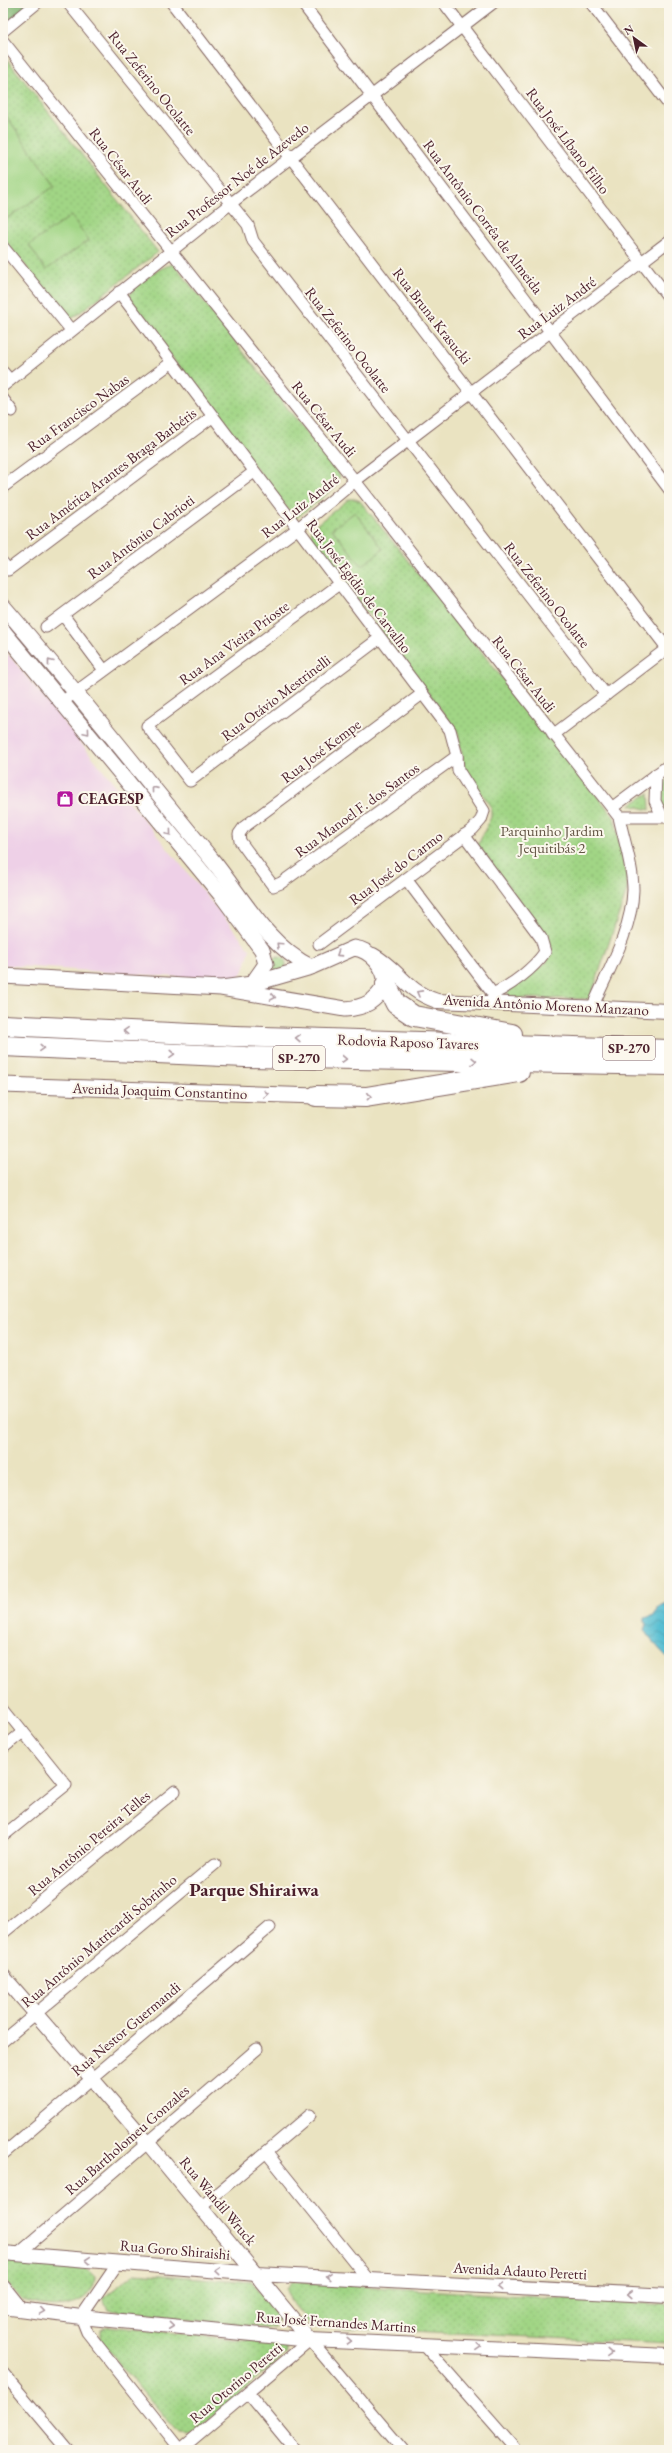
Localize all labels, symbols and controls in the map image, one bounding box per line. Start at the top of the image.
north arrow [614,18,654,58]
text: N [621,21,636,38]
street label: Rua Zeferino Ocolatte [104,27,200,139]
street label: Rua José Líbano Filho [522,84,615,198]
street label: Rua Professor Noé de Azevedo [161,118,312,242]
street label: Rua César Audi [85,123,158,208]
street label: Rua Antônio Corrêa de Almeida [419,136,548,298]
street label: Rua Bruna Krasucki [389,264,476,368]
street label: Rua Luiz André [514,272,600,343]
street label: Rua Zeferino Ocolatte [301,283,396,397]
street label: Rua Francisco Nabas [23,369,132,456]
street label: Rua César Audi [288,377,361,461]
street label: Rua América Arantes Braga Barbéris [22,403,200,544]
street label: Rua Luiz André [257,469,342,542]
street label: Rua Antônio Cabrioti [84,490,198,583]
street label: Rua José Egídio de Carvalho [303,515,416,657]
street label: Rua Zeferino Ocolatte [500,538,595,652]
street label: Rua Ana Vieira Prioste [175,596,293,689]
street label: Rua César Audi [488,631,561,716]
street label: Rua Otávio Mestrinelli [217,650,334,745]
one-way arrow [47,659,54,666]
street label: Rua José Kempe [277,714,365,787]
one-way arrow [82,728,89,735]
street label: Rua Manoel F. dos Santos [291,758,423,861]
one-way arrow [152,787,159,794]
shop icon: CEAGESP [55,789,75,809]
place label: CEAGESP [78,789,144,808]
park label: Parquinho Jardim Jequitibás 2 [500,821,604,857]
street label: Rua José do Carmo [345,826,446,909]
one-way arrow [165,828,172,835]
one-way arrow [276,942,284,949]
one-way arrow [336,950,343,957]
one-way arrow [416,990,423,998]
street label: Avenida Antônio Moreno Manzano [442,990,649,1019]
one-way arrow [270,992,277,1001]
one-way arrow [123,1026,129,1035]
street label: Rodovia Raposo Tavares [337,1030,479,1053]
one-way arrow [295,1034,301,1042]
road number: SP-270 [603,1036,655,1060]
one-way arrow [39,1044,45,1052]
road number: SP-270 [273,1046,325,1070]
one-way arrow [169,1049,175,1058]
one-way arrow [341,1054,347,1063]
one-way arrow [471,1057,477,1065]
street label: Avenida Joaquim Constantino [71,1078,248,1103]
one-way arrow [263,1090,269,1099]
one-way arrow [366,1092,372,1101]
street label: Rua Antônio Pereira Telles [24,1786,154,1899]
street label: Rua Antônio Matricardi Sobrinho [17,1870,180,2011]
district label: Parque Shiraiwa [189,1877,320,1902]
street label: Rua Nestor Guermandi [67,1977,184,2080]
street label: Rua Bartholomeu Gonzales [61,2080,193,2199]
street label: Rua Wandil Wruck [176,2152,262,2250]
street label: Rua Goro Shiraishi [119,2235,231,2264]
one-way arrow [85,2256,91,2265]
street label: Avenida Adauto Peretti [452,2257,588,2284]
one-way arrow [215,2266,221,2275]
one-way arrow [326,2272,332,2281]
one-way arrow [497,2282,503,2291]
one-way arrow [627,2290,633,2299]
one-way arrow [39,2306,45,2315]
street label: Rua José Fernandes Martins [255,2306,417,2337]
one-way arrow [168,2321,174,2330]
one-way arrow [346,2337,352,2346]
street label: Rua Otorino Peretti [185,2338,286,2427]
one-way arrow [476,2343,482,2351]
one-way arrow [606,2349,612,2357]

